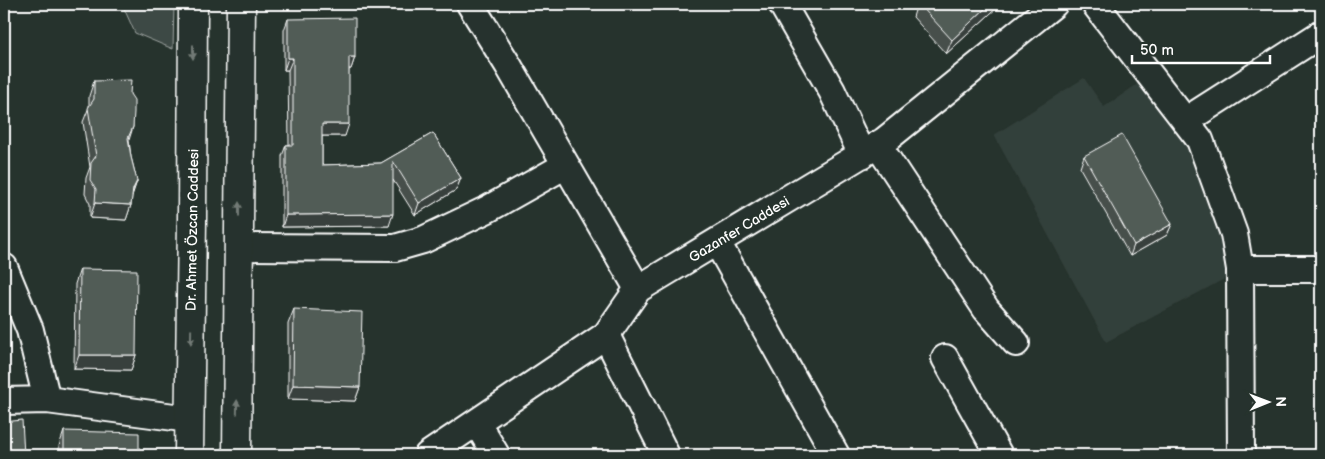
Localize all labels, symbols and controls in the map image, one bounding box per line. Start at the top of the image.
scale bar [1132,32,1270,64]
text: 50 m [1140,41,1174,60]
one-way arrow [189,45,197,61]
street label: Dr. Ahmet Özcan Caddesi [182,149,202,311]
street label: Gazanfer Caddesi [686,193,793,266]
one-way arrow [235,201,243,217]
one-way arrow [186,330,194,346]
north arrow [1242,376,1292,426]
text: N [1272,396,1289,407]
one-way arrow [233,398,241,414]

